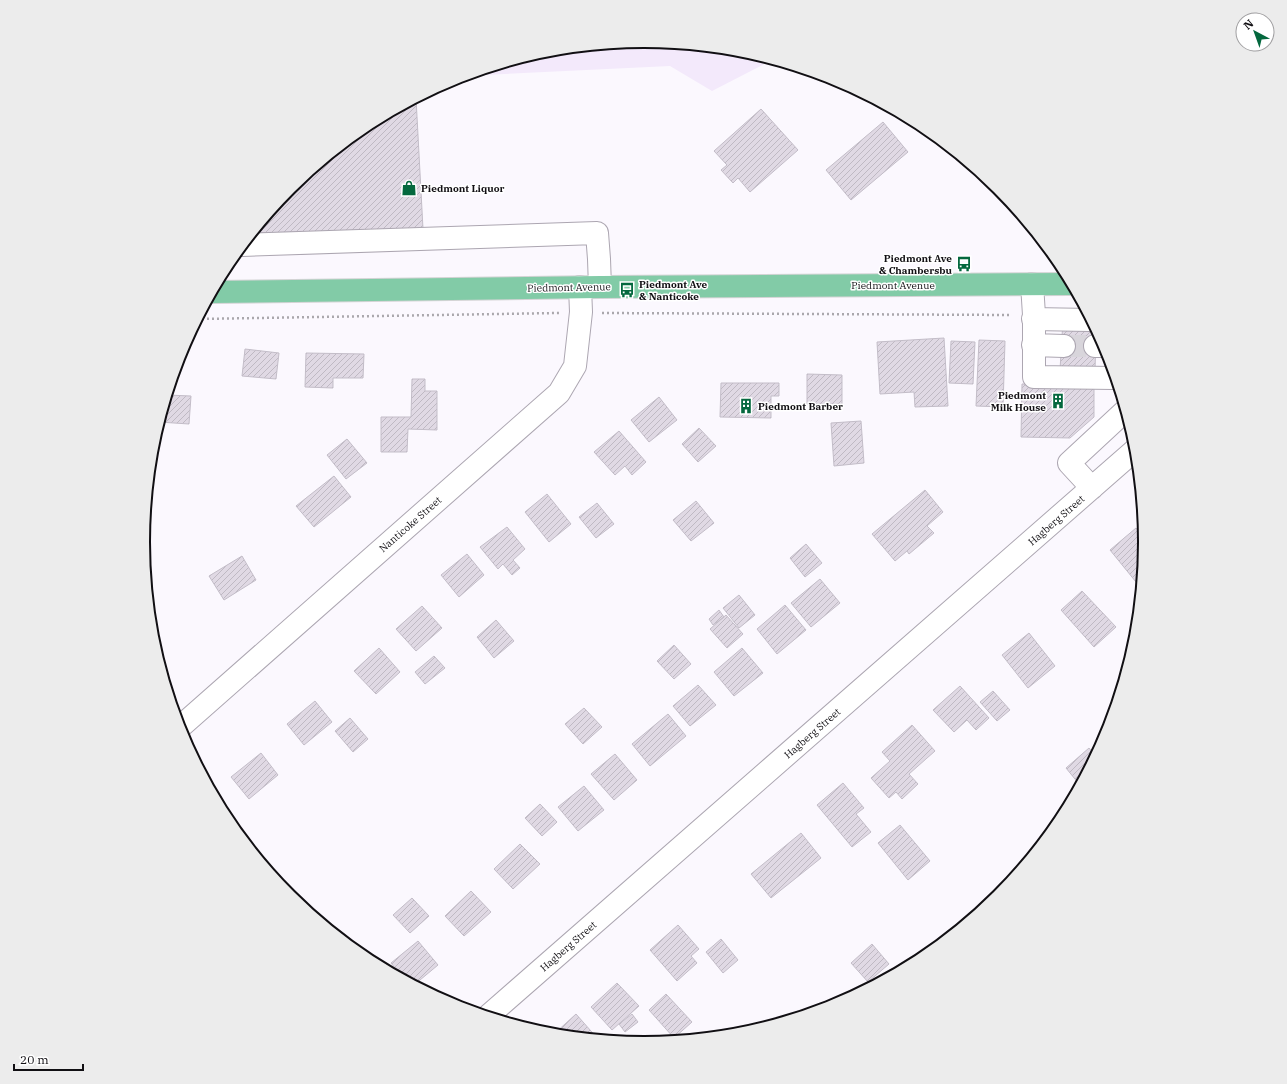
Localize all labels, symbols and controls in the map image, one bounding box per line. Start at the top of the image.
north arrow [1235,12,1275,52]
text: N [1241,16,1257,33]
shop icon: Piedmont Liquor [400,179,418,197]
place label: Piedmont Liquor [421,182,504,195]
place label: Piedmont Ave & Chambersbu [879,252,953,277]
bus stop icon: Piedmont Ave & Chambersbu [955,255,973,273]
place label: Piedmont Ave & Nanticoke [639,278,708,303]
street label: Piedmont Avenue [851,279,935,292]
street label: Piedmont Avenue [527,280,611,295]
bus stop icon: Piedmont Ave & Nanticoke [618,281,636,299]
place label: Piedmont Milk House [991,389,1046,414]
building icon: Piedmont Milk House [1049,392,1067,410]
building icon: Piedmont Barber [737,397,755,415]
place label: Piedmont Barber [758,400,843,413]
street label: Hagberg Street [1025,492,1088,548]
street label: Nanticoke Street [376,493,445,555]
street label: Hagberg Street [781,705,844,761]
street label: Hagberg Street [537,918,600,974]
scale bar [14,1046,83,1072]
text: 20 m [20,1052,49,1067]

